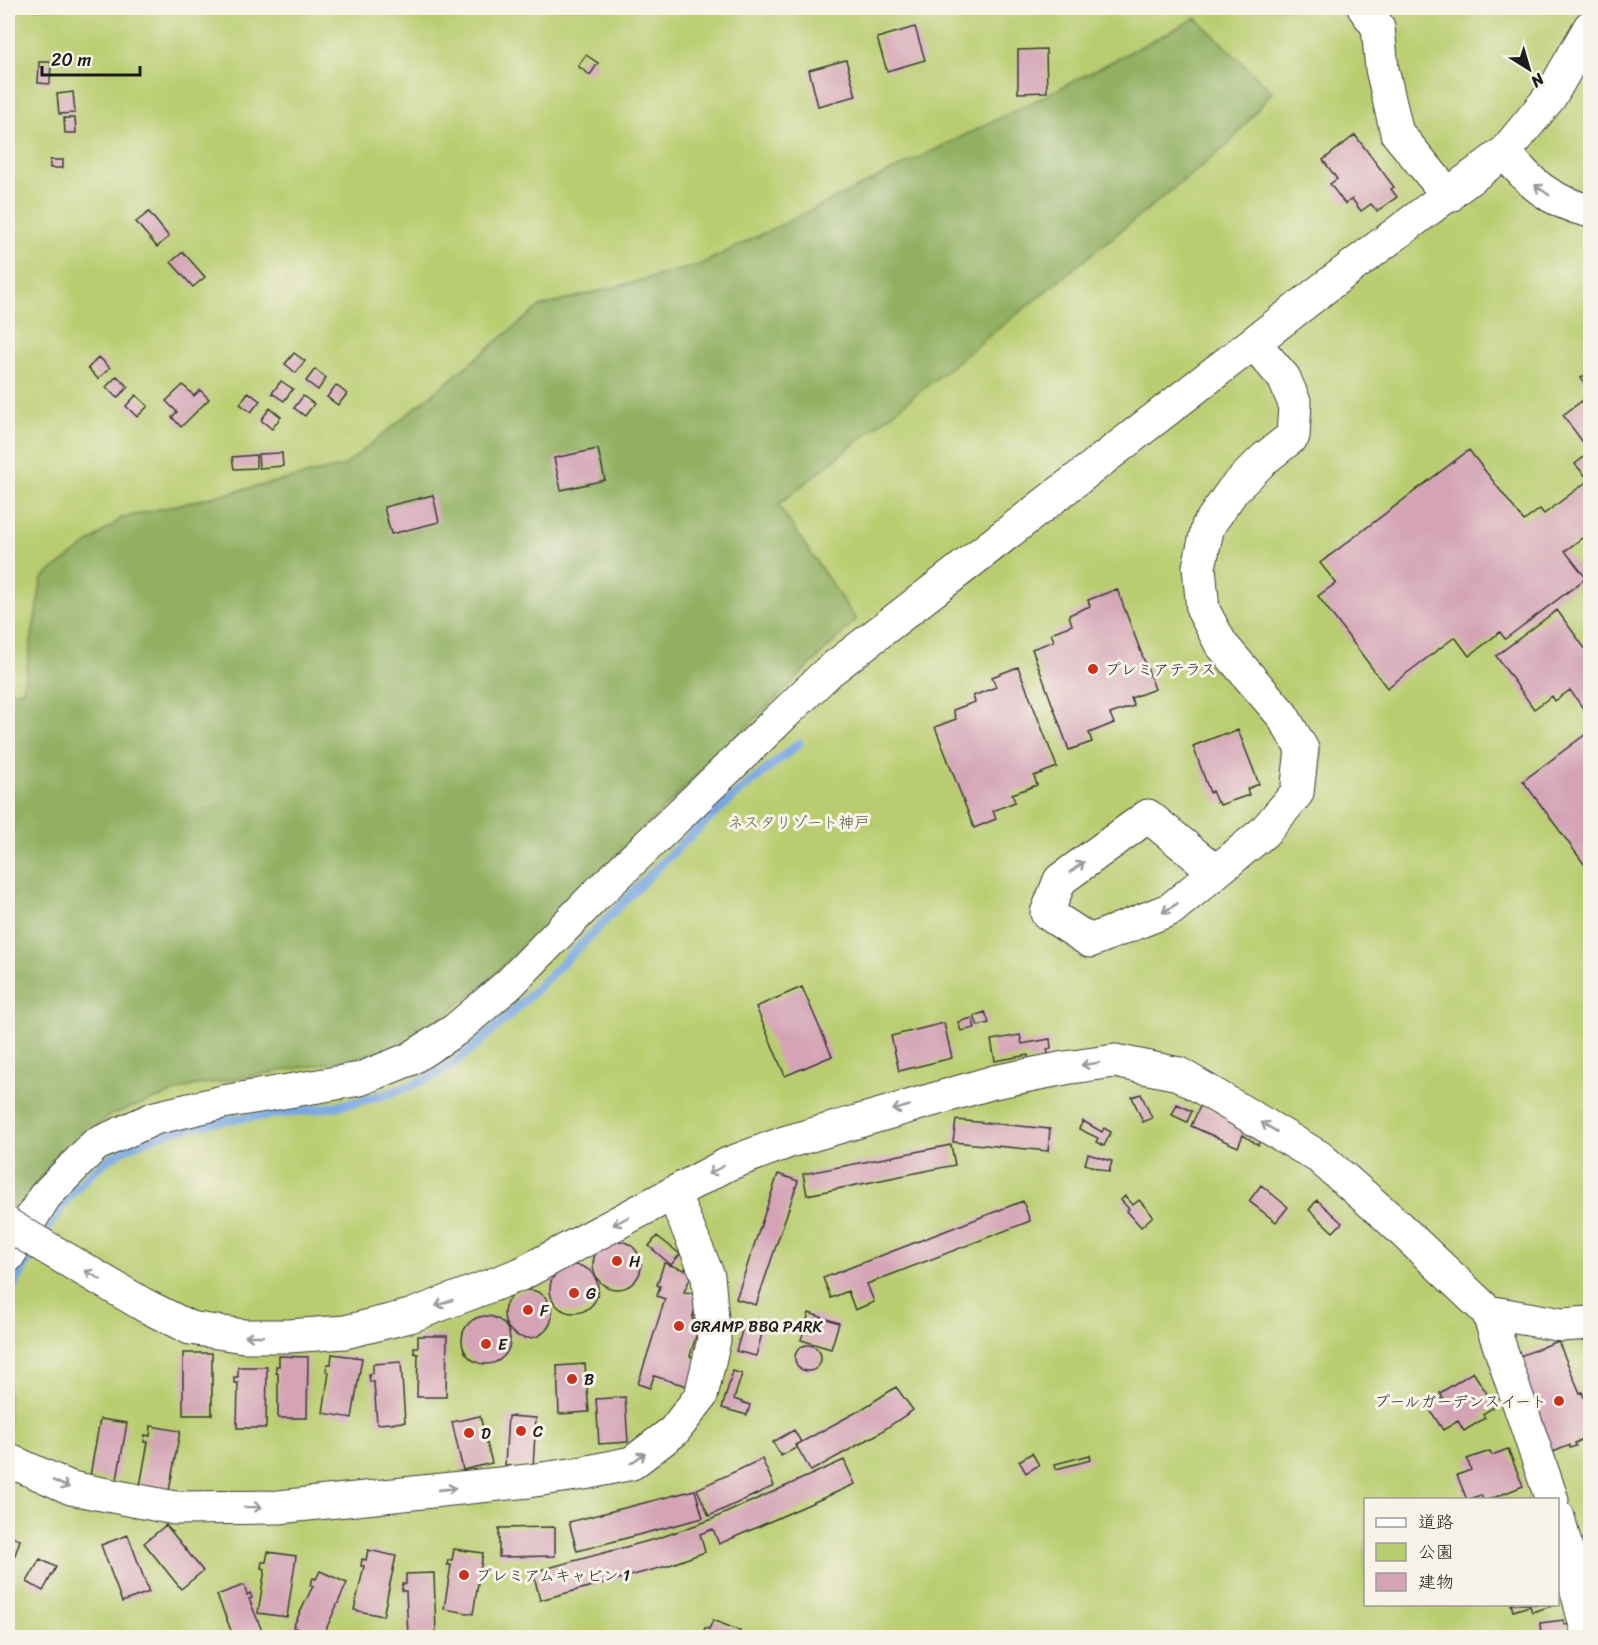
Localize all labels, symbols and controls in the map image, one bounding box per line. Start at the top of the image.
scale bar [42,39,140,77]
north arrow [1499,39,1559,99]
text: 20 m [51,44,91,76]
text: N [1524,65,1552,96]
one-way arrow [1535,184,1551,196]
place label: プレミアテラス [1105,655,1216,684]
marker: プレミアテラス [1086,662,1100,676]
park label: ネスタリゾート神戸 [728,808,870,837]
one-way arrow [1069,861,1085,873]
one-way arrow [1162,902,1179,914]
one-way arrow [1081,1059,1101,1070]
one-way arrow [892,1103,911,1114]
one-way arrow [1261,1121,1278,1133]
one-way arrow [708,1164,725,1176]
one-way arrow [613,1215,630,1227]
place label: H [629,1247,641,1276]
marker: H [610,1254,624,1268]
one-way arrow [85,1269,102,1281]
place label: G [586,1279,596,1308]
marker: G [567,1286,581,1300]
place label: F [540,1296,550,1325]
one-way arrow [436,1298,454,1309]
marker: F [521,1303,535,1317]
place label: GRAMP BBQ PARK [691,1312,823,1341]
marker: GRAMP BBQ PARK [672,1319,686,1333]
one-way arrow [244,1330,264,1342]
place label: E [498,1330,508,1359]
marker: E [479,1337,493,1351]
place label: B [584,1365,594,1394]
marker: B [565,1372,579,1386]
place label: プールガーデンスイート [1374,1387,1547,1416]
marker: プールガーデンスイート [1552,1394,1566,1408]
place label: C [533,1417,543,1446]
place label: D [481,1419,491,1448]
marker: C [514,1424,528,1438]
marker: D [462,1426,476,1440]
one-way arrow [630,1452,646,1464]
one-way arrow [51,1479,70,1490]
one-way arrow [437,1483,457,1494]
legend [1364,1498,1559,1606]
one-way arrow [243,1501,263,1513]
text: 道路 [1418,1506,1454,1538]
text: 公園 [1418,1536,1454,1568]
place label: プレミアムキャビン 1 [476,1561,630,1590]
text: 建物 [1418,1566,1454,1598]
marker: プレミアムキャビン 1 [457,1568,471,1582]

